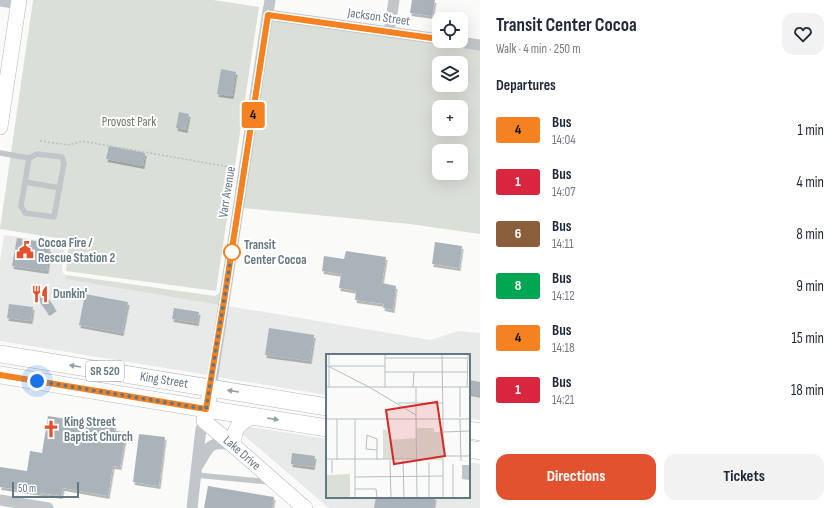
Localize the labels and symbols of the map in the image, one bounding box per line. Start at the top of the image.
street label: Jackson Street [346,5,411,29]
line badge: 4 [240,102,266,128]
park label: Provost Park [102,114,156,130]
street label: Varr Avenue [215,165,239,219]
place label: Cocoa Fire / Rescue Station 2 [38,235,115,266]
place label: Transit Center Cocoa [244,237,306,268]
public building icon: Cocoa Fire / Rescue Station 2 [15,240,35,260]
marker: Transit Center Cocoa [223,243,241,261]
restaurant icon: Dunkin' [30,284,50,304]
place label: Dunkin' [53,286,87,302]
inset map [326,354,470,498]
road number: SR 520 [86,361,124,381]
one-way arrow [69,363,81,369]
street label: King Street [139,368,189,392]
your location [27,371,47,391]
one-way arrow [227,388,239,394]
place label: King Street Baptist Church [64,414,133,445]
one-way arrow [267,416,279,422]
church icon: King Street Baptist Church [41,419,61,439]
street label: Lake Drive [220,432,264,474]
scale bar [12,480,79,499]

